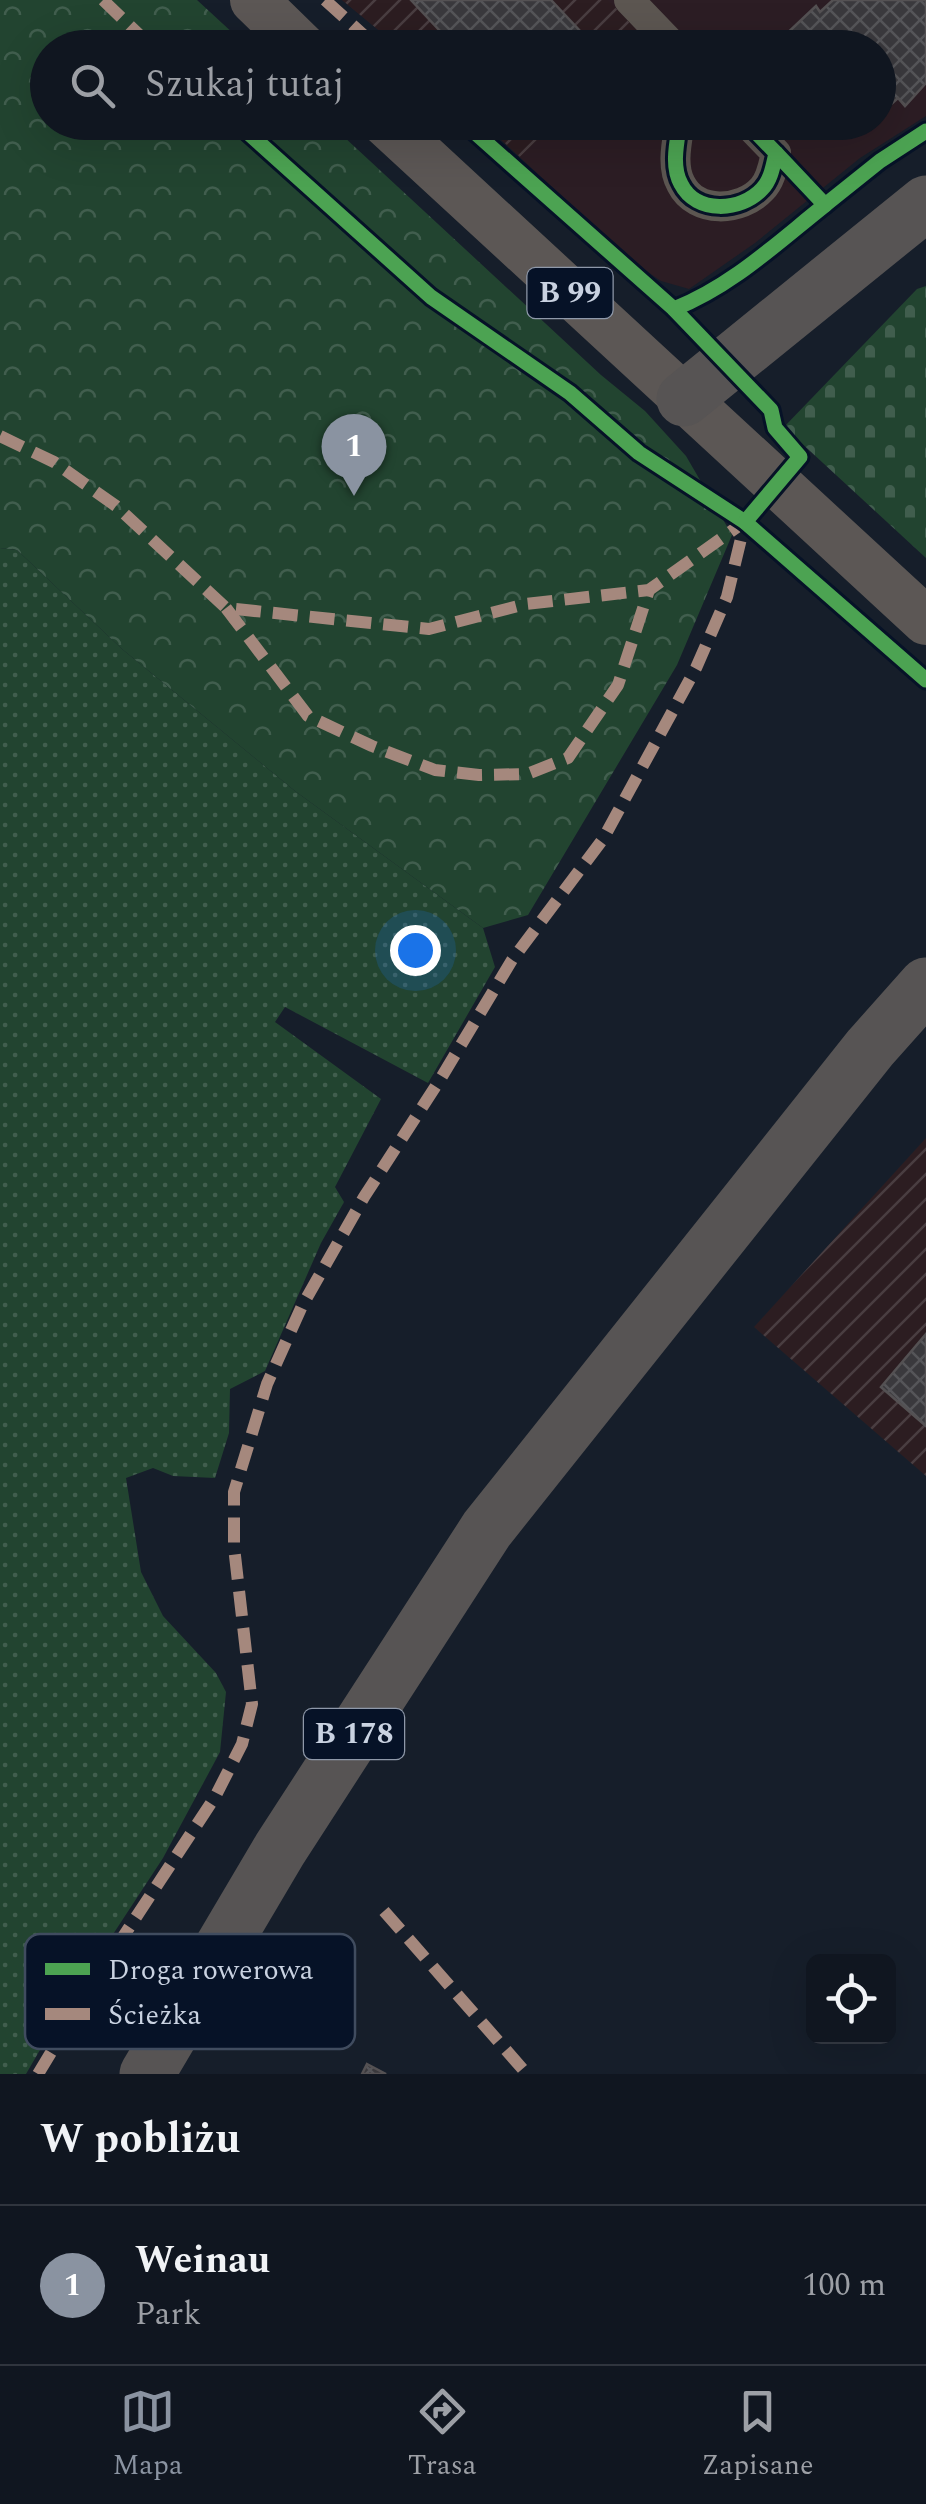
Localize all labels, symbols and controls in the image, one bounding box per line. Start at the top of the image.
search box [30,30,896,140]
text: Szukaj tutaj [145,56,345,114]
icon: search [65,58,120,113]
road number: B 99 [528,268,612,318]
pin: 1 [322,414,386,496]
your location [390,925,441,976]
road number: B 178 [304,1709,404,1759]
legend [25,1934,355,2049]
text: Droga rowerowa [108,1949,314,1992]
map controls [806,1954,896,2044]
button: locate [806,1954,896,2044]
text: Ścieżka [108,1994,202,2037]
text: W pobliżu [40,2108,240,2171]
text: Weinau [135,2232,270,2290]
text: 1 [64,2261,81,2310]
text: 100 m [802,2261,886,2310]
text: Park [135,2290,201,2339]
tab: Mapa [112,2384,183,2487]
tab: Trasa [408,2384,477,2487]
tab: Zapisane [701,2384,814,2487]

